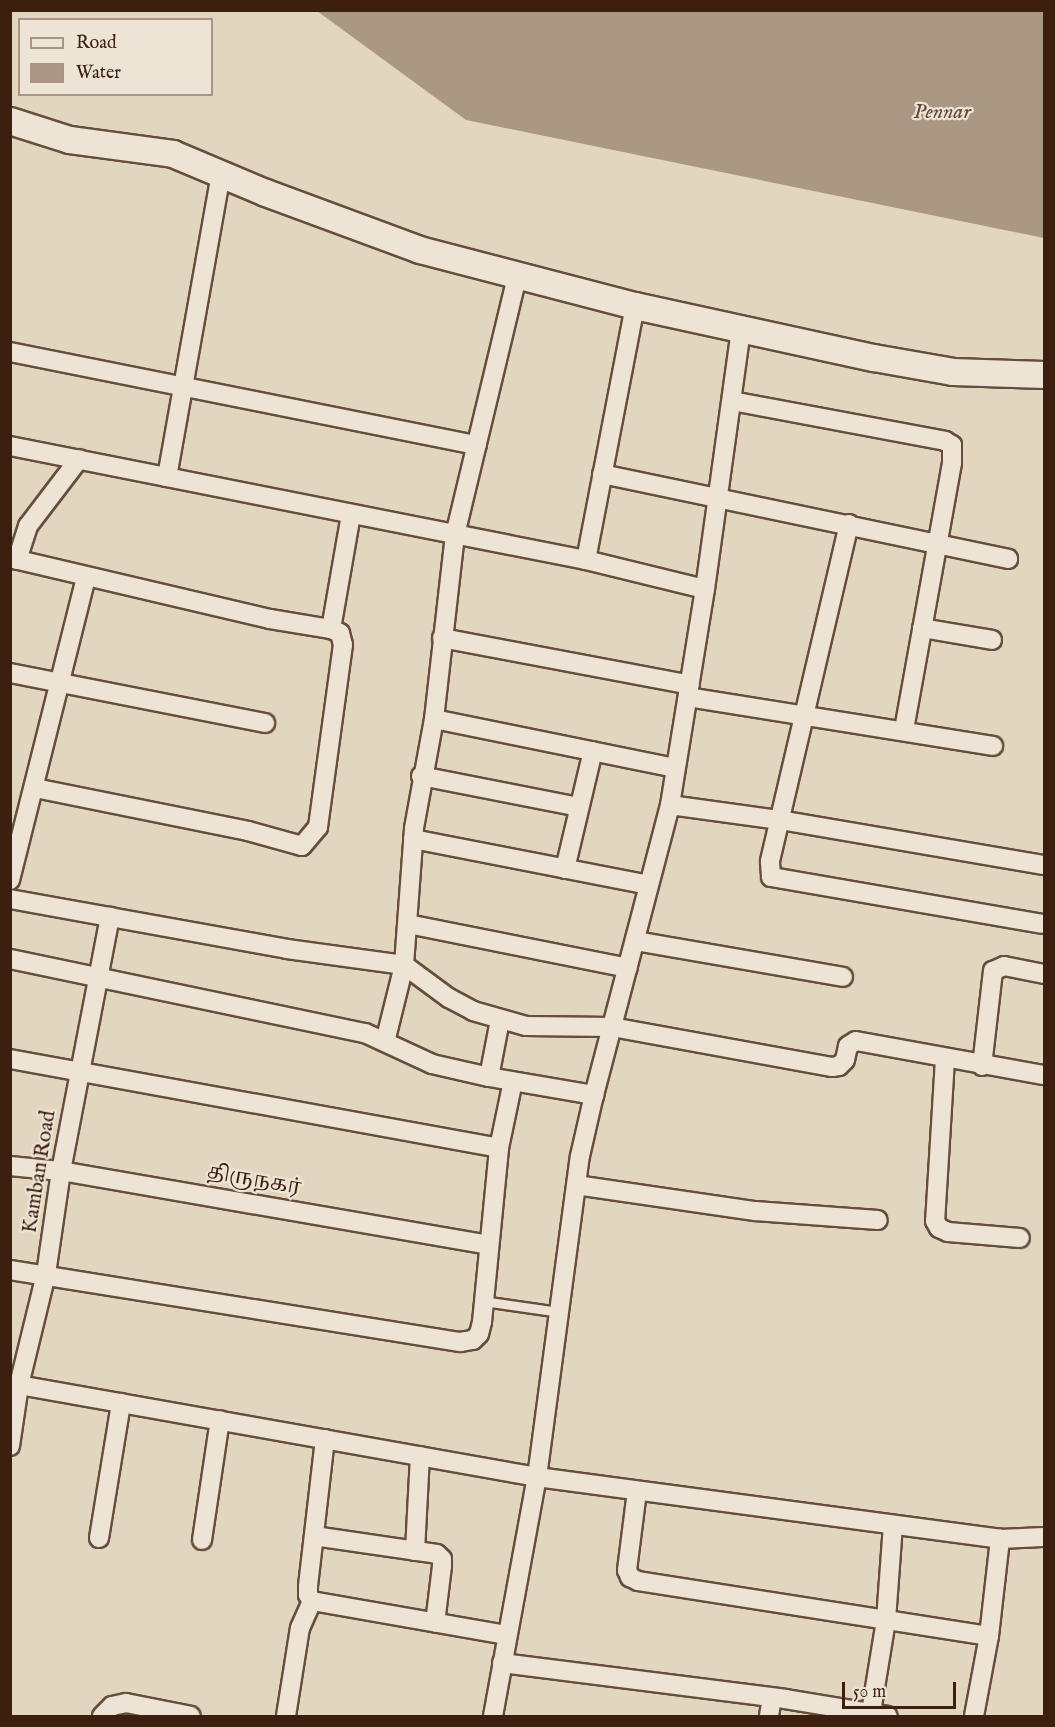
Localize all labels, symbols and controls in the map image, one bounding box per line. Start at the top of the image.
legend [18,18,213,96]
text: Road [76,32,117,55]
text: Water [76,62,121,85]
water label: Pennar [913,100,971,126]
street label: Kamban Road [18,1109,62,1235]
street label: திருநகர் [205,1160,303,1202]
scale bar [845,1670,959,1708]
text: 50 m [853,1681,886,1704]

